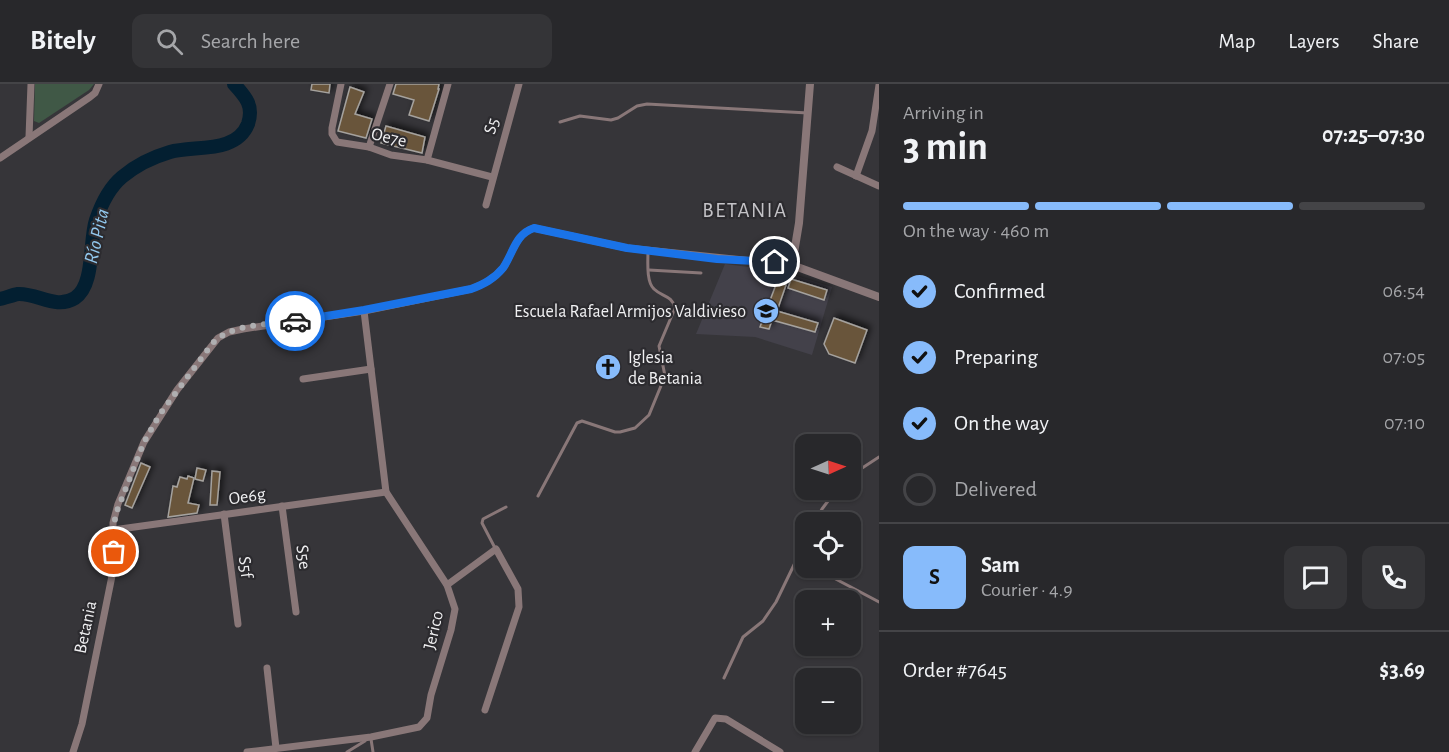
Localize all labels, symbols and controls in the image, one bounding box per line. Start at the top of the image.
search box [132,14,552,68]
icon: search [153,25,186,58]
text: Bitely [30,27,96,55]
text: Search here [201,30,300,52]
text: Map [1219,31,1255,52]
text: Layers [1288,31,1339,52]
text: Share [1372,31,1419,52]
text: Arriving in [903,103,984,123]
street label: S5 [481,116,503,136]
text: 07:25–07:30 [1322,124,1425,146]
street label: Oe7e [369,125,408,151]
text: 3 min [903,128,988,167]
district label: BETANIA [702,200,788,221]
water label: Río Pita [81,207,113,266]
text: On the way · 460 m [903,221,1049,241]
pin [749,236,800,287]
icon: home [758,245,791,278]
icon: check [903,275,936,308]
text: Confirmed [954,280,1045,302]
text: 06:54 [1382,281,1425,301]
courier [265,291,325,351]
school or university icon: Escuela Rafael Armijos Valdivieso [751,296,781,326]
place label: Escuela Rafael Armijos Valdivieso [514,303,746,321]
icon: car [279,305,312,338]
icon: check [903,341,936,374]
text: Preparing [954,346,1038,368]
text: 07:05 [1383,347,1425,367]
place label: Iglesia de Betania [628,349,702,388]
church icon: Iglesia de Betania [593,352,623,382]
icon: check [903,407,936,440]
text: On the way [954,412,1049,434]
text: 07:10 [1384,413,1425,433]
north arrow [795,434,861,500]
map controls [795,434,861,734]
text: Delivered [954,478,1037,500]
street label: Oe6g [228,485,267,508]
button: locate [795,512,861,578]
pin [88,526,139,577]
icon: bag [97,535,130,568]
street label: S5e [292,544,314,570]
button: chat [1284,546,1347,609]
button: phone [1362,546,1425,609]
text: Sam [981,554,1020,576]
street label: S5f [235,555,255,580]
text: S [929,566,940,588]
text: Courier · 4.9 [981,580,1073,600]
button: + [795,590,861,656]
street label: Betania [72,599,100,655]
street label: Jerico [421,609,447,651]
text: Order #7645 [903,659,1007,681]
text: $3.69 [1379,659,1425,681]
button: − [795,668,861,734]

